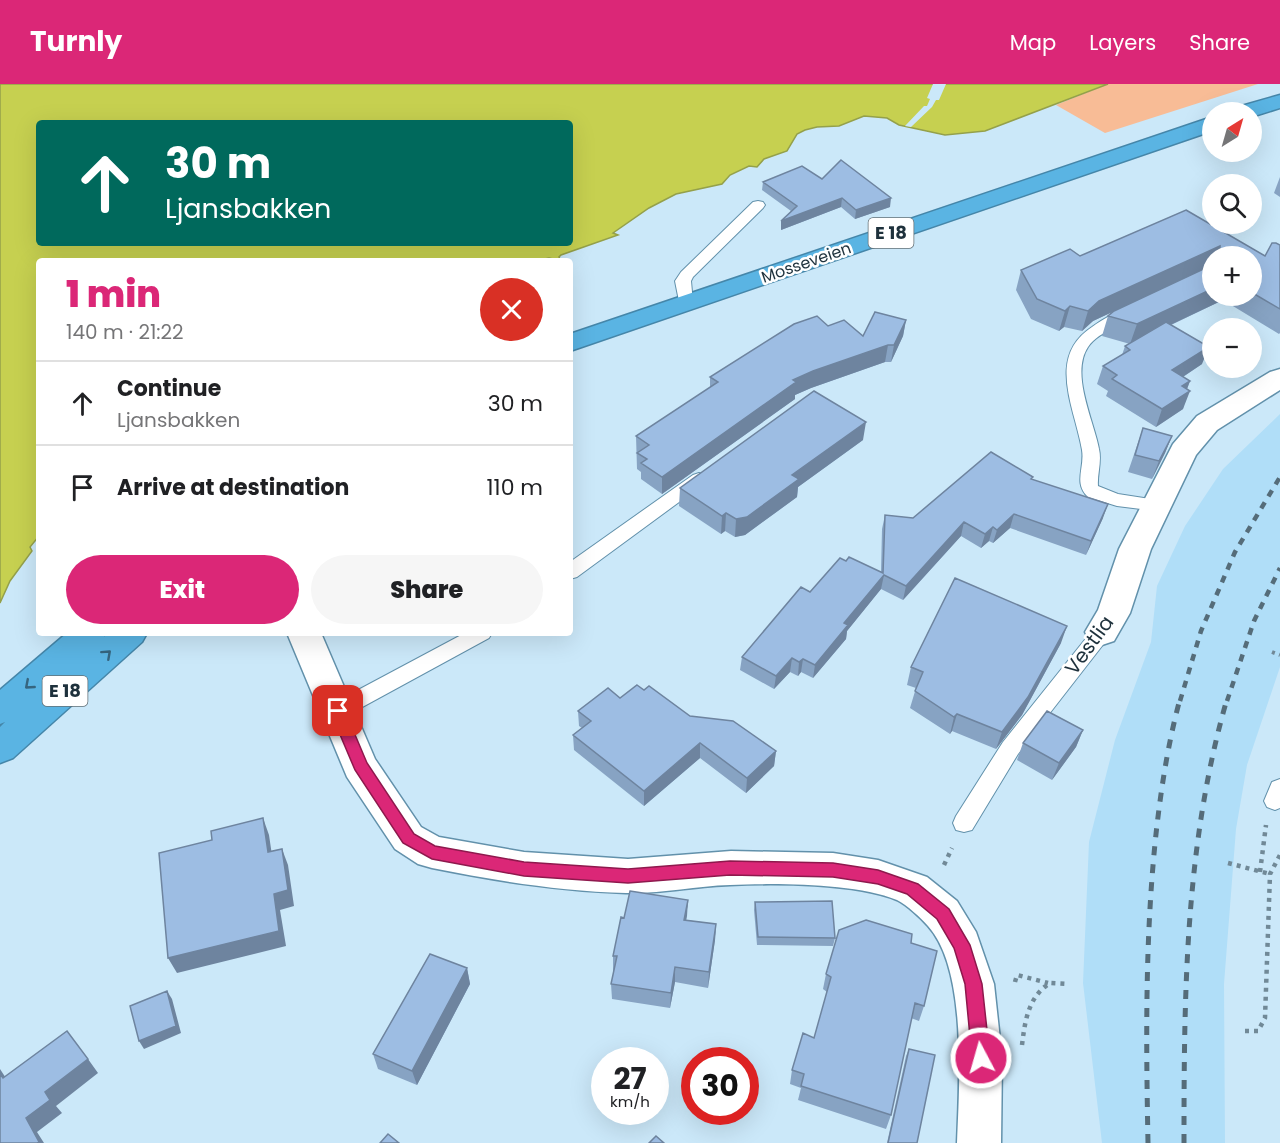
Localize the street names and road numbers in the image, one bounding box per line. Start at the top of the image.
road number: E 18 [868,218,914,248]
street label: Mosseveien [758,236,854,289]
street label: Vestlia [1058,610,1120,680]
road number: E 18 [42,676,88,706]

